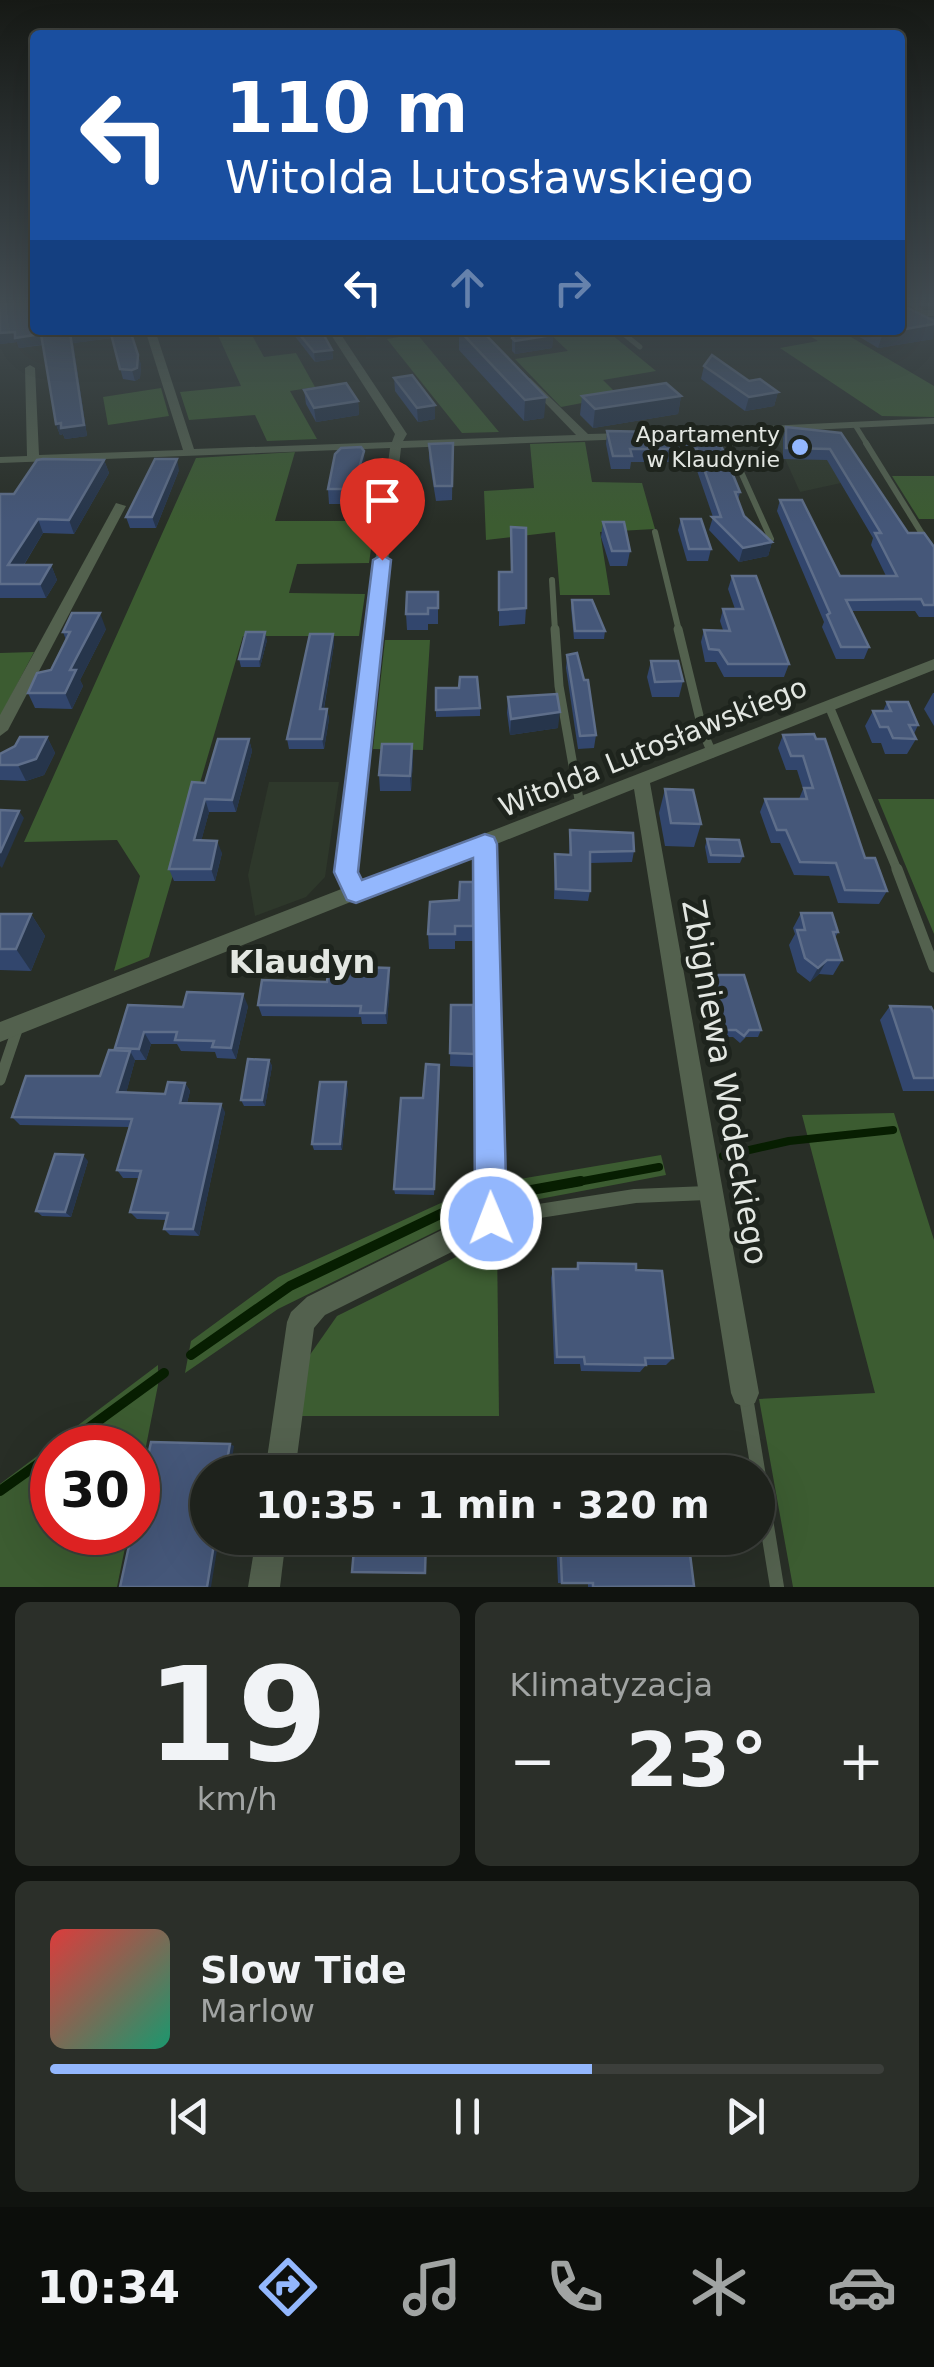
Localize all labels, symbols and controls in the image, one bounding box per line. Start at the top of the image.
text: 110 m [225,67,468,149]
icon: left [60,70,190,200]
text: Witolda Lutosławskiego [225,151,754,204]
icon: left [335,260,390,315]
icon: ahead [440,260,495,315]
icon: right [545,260,600,315]
place label: Apartamenty w Klaudynie [636,422,780,472]
marker: Apartamenty w Klaudynie [789,436,811,458]
pin [340,458,425,561]
icon: arrive [355,473,410,528]
street label: Witolda Lutosławskiego [494,670,812,824]
street label: Zbigniewa Wodeckiego [674,896,776,1268]
district label: Klaudyn [229,943,375,981]
position arrow [439,1167,543,1271]
speed limit sign: 30 [30,1425,160,1555]
text: 10:35 · 1 min · 320 m [255,1483,710,1527]
text: 19 [147,1639,328,1791]
text: Klimatyzacja [510,1666,713,1704]
text: 23° [626,1716,768,1804]
text: − [510,1729,556,1793]
text: + [838,1729,884,1793]
text: km/h [197,1780,278,1818]
text: Slow Tide [200,1948,407,1992]
text: Marlow [200,1992,315,2030]
icon: previous [162,2089,217,2144]
icon: pause [440,2089,495,2144]
icon: next [718,2089,773,2144]
icon: directions [253,2252,323,2322]
icon: music [397,2252,467,2322]
icon: phone [540,2252,610,2322]
icon: climate [684,2252,754,2322]
icon: car [827,2252,897,2322]
text: 10:34 [37,2261,180,2314]

